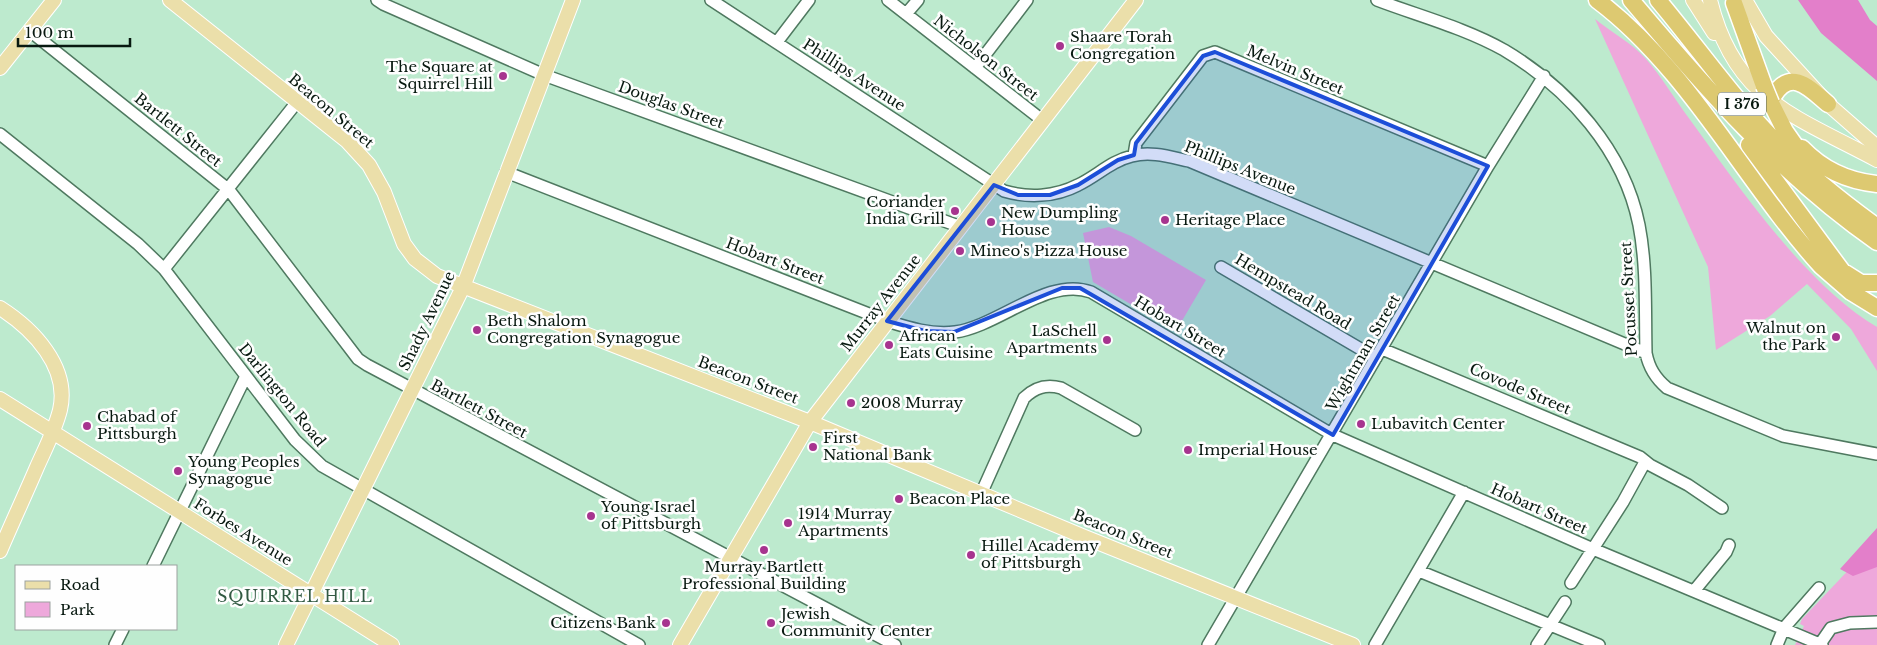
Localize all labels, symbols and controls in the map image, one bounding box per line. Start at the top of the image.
street label: Nicholson Street [930,11,1043,105]
scale bar [18,15,130,47]
text: 100 m [25,23,74,42]
place label: Shaare Torah Congregation [1070,27,1175,63]
street label: Phillips Avenue [799,34,909,115]
marker: Shaare Torah Congregation [1054,40,1066,52]
street label: Melvin Street [1244,41,1347,99]
place label: The Square at Squirrel Hill [386,57,493,93]
street label: Beacon Street [285,69,378,152]
marker: The Square at Squirrel Hill [497,70,509,82]
street label: Douglas Street [616,77,727,133]
street label: Bartlett Street [131,89,226,171]
road number: I 376 [1718,92,1766,116]
street label: Phillips Avenue [1182,137,1299,199]
place label: Coriander India Grill [866,192,946,228]
place label: New Dumpling House [1001,203,1119,239]
marker: Coriander India Grill [949,205,961,217]
place label: Heritage Place [1175,210,1285,229]
marker: Heritage Place [1159,214,1171,226]
marker: New Dumpling House [985,216,997,228]
street label: Hobart Street [723,233,827,288]
place label: Mineo's Pizza House [970,241,1127,260]
street label: Pocusset Street [1616,241,1641,357]
marker: Mineo's Pizza House [954,245,966,257]
street label: Hempstead Road [1232,249,1355,334]
street label: Murray Avenue [837,250,925,355]
street label: Shady Avenue [394,268,459,374]
street label: Wightman Street [1321,291,1404,415]
street label: Hobart Street [1131,292,1230,362]
place label: Beth Shalom Congregation Synagogue [487,311,680,347]
place label: Walnut on the Park [1745,318,1827,354]
place label: LaSchell Apartments [1006,321,1097,357]
marker: Beth Shalom Congregation Synagogue [471,324,483,336]
place label: African Eats Cuisine [898,326,993,362]
marker: Walnut on the Park [1830,331,1842,343]
marker: LaSchell Apartments [1101,334,1113,346]
street label: Darlington Road [235,339,330,450]
marker: African Eats Cuisine [883,339,895,351]
street label: Beacon Street [695,352,801,408]
street label: Covode Street [1467,359,1574,419]
street label: Bartlett Street [428,375,531,442]
place label: 2008 Murray [861,393,963,412]
marker: 2008 Murray [845,397,857,409]
place label: Chabad of Pittsburgh [97,407,178,443]
place label: Lubavitch Center [1371,414,1506,433]
marker: Lubavitch Center [1355,418,1367,430]
marker: Chabad of Pittsburgh [81,420,93,432]
place label: First National Bank [823,428,933,464]
place label: Imperial House [1198,440,1318,459]
marker: First National Bank [807,441,819,453]
marker: Imperial House [1182,444,1194,456]
place label: Young Peoples Synagogue [187,452,300,488]
marker: Young Peoples Synagogue [172,465,184,477]
street label: Hobart Street [1488,479,1591,538]
place label: Beacon Place [909,489,1010,508]
marker: Beacon Place [893,493,905,505]
street label: Forbes Avenue [191,494,296,569]
place label: Young Israel of Pittsburgh [600,497,701,533]
place label: 1914 Murray Apartments [797,504,893,540]
street label: Beacon Street [1070,505,1176,562]
marker: Young Israel of Pittsburgh [585,510,597,522]
marker: 1914 Murray Apartments [782,517,794,529]
place label: Hillel Academy of Pittsburgh [981,536,1099,572]
marker: Murray Bartlett Professional Building [758,544,770,556]
marker: Hillel Academy of Pittsburgh [965,549,977,561]
place label: Murray Bartlett Professional Building [682,557,847,593]
legend [15,565,178,630]
text: Road [60,575,100,594]
district label: SQUIRREL HILL [217,586,373,606]
text: Park [60,600,96,619]
place label: Jewish Community Center [779,604,933,640]
place label: Citizens Bank [550,613,657,632]
marker: Citizens Bank [660,617,672,629]
marker: Jewish Community Center [765,617,777,629]

